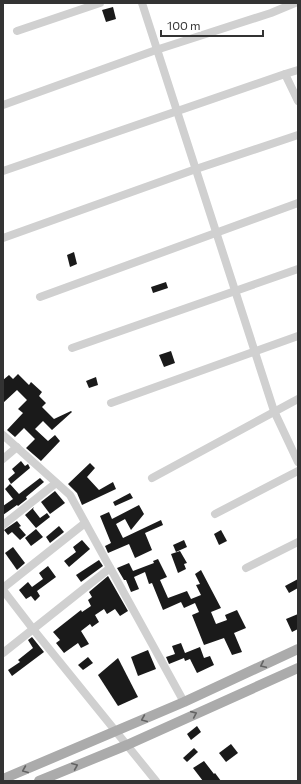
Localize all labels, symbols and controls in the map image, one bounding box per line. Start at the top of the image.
scale bar [161,12,263,38]
text: 100 m [167,18,201,32]
one-way arrow [259,660,267,668]
one-way arrow [190,711,198,719]
one-way arrow [141,714,149,722]
one-way arrow [71,763,79,771]
one-way arrow [21,765,29,773]

